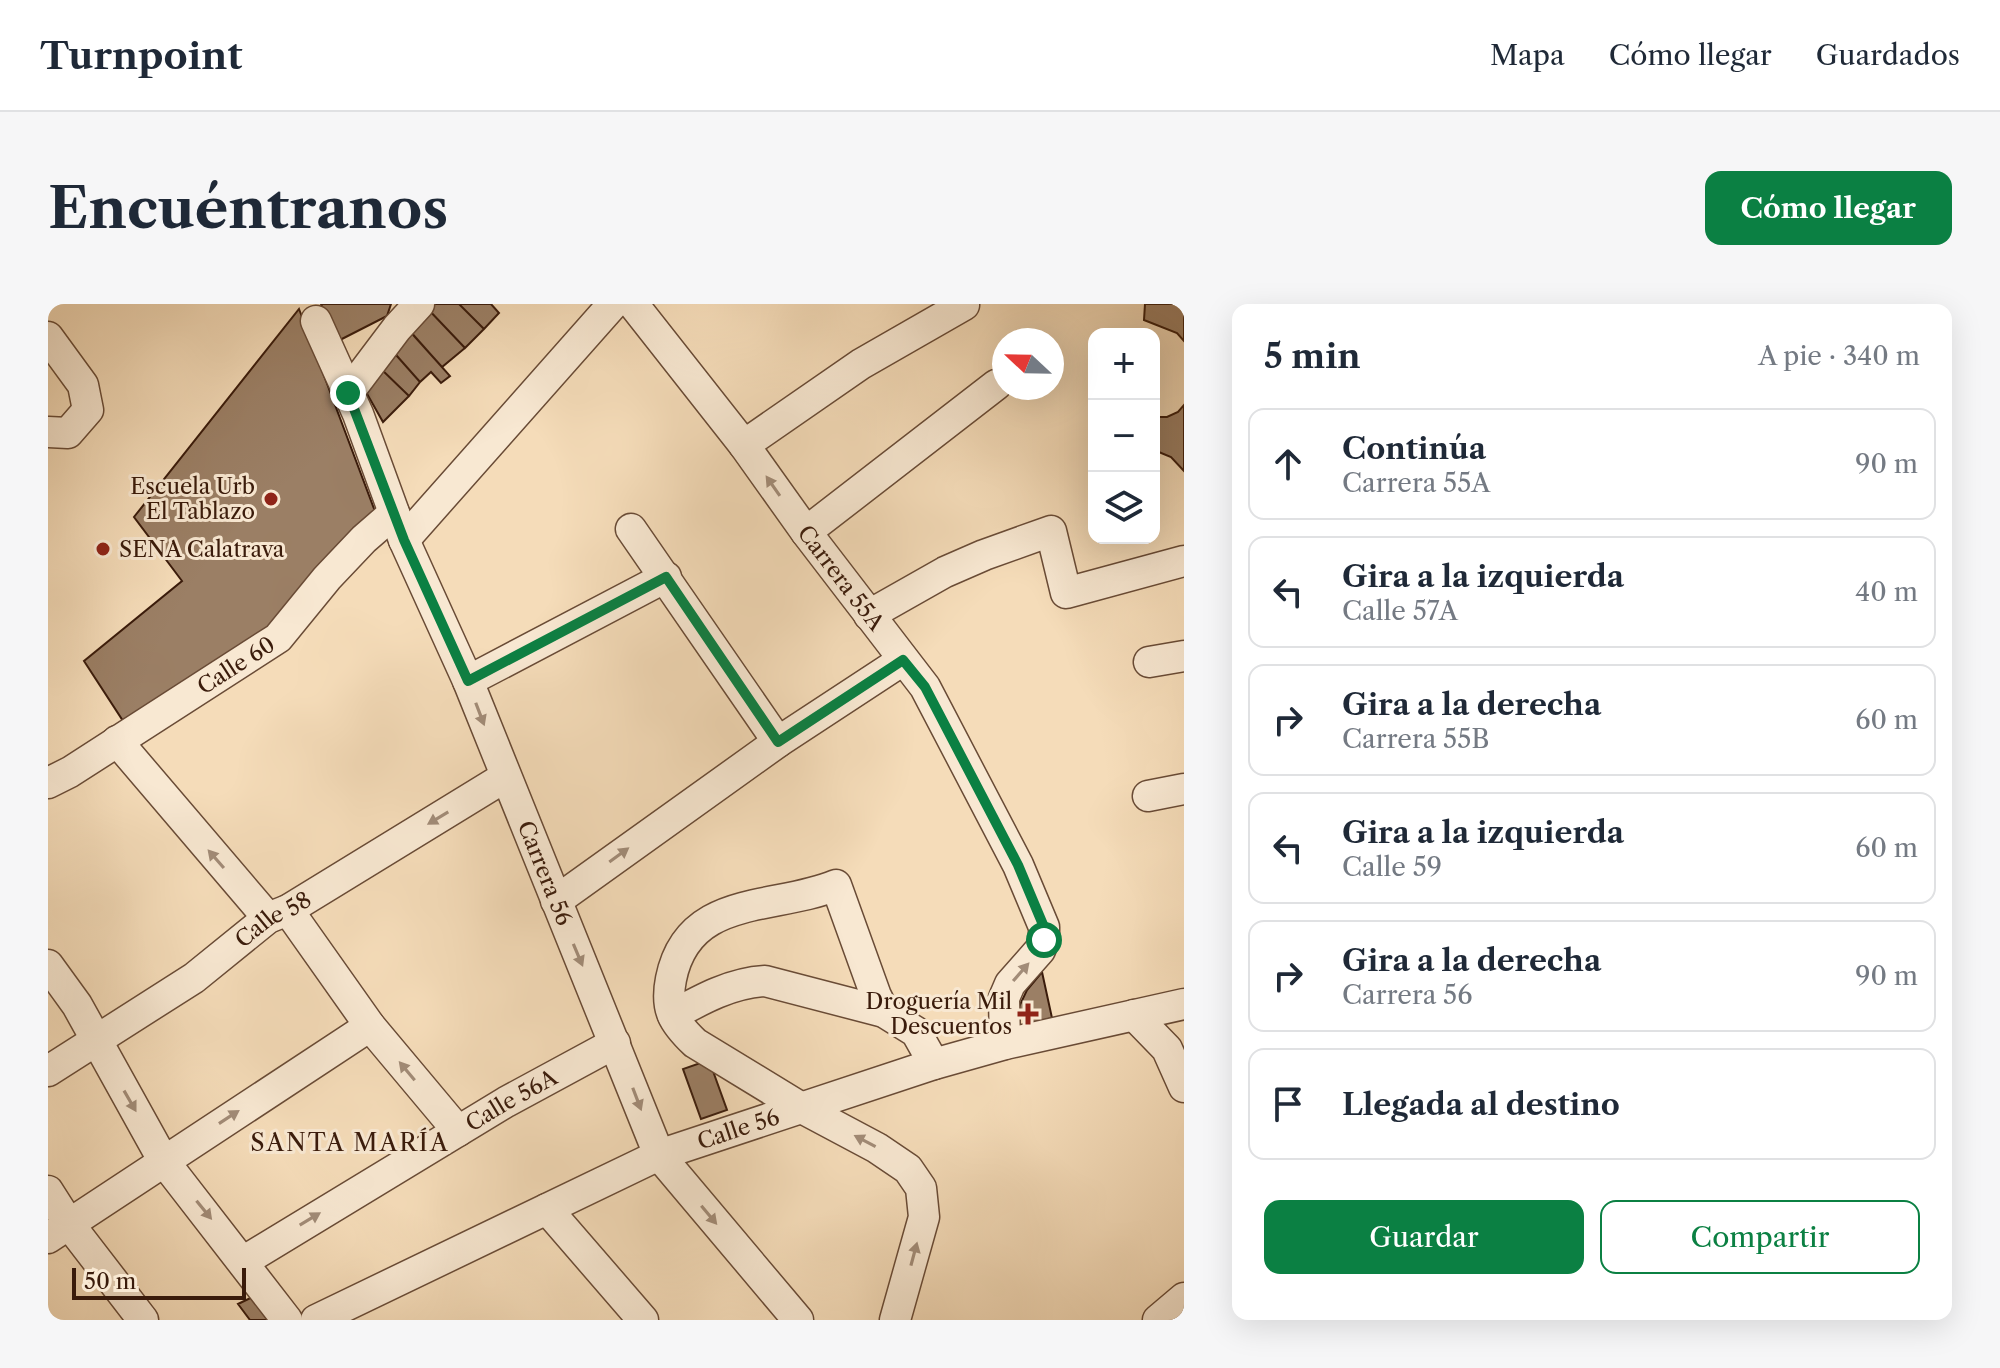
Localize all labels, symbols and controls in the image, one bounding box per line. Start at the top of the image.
text: Turnpoint [40,32,242,79]
text: Mapa [1490,38,1565,72]
text: Cómo llegar [1609,38,1772,72]
text: Guardados [1816,38,1960,72]
button: Cómo llegar [1705,171,1952,245]
text: Encuéntranos [48,174,448,243]
north arrow [992,328,1064,400]
map controls [1088,328,1160,544]
button: + [1088,328,1160,400]
text: 5 min [1264,335,1361,377]
text: A pie · 340 m [1758,340,1920,372]
route end [330,375,366,411]
button: − [1088,400,1160,472]
text: Continúa [1342,430,1486,467]
icon: ahead [1266,442,1310,486]
text: 90 m [1855,448,1918,480]
text: Carrera 55A [1342,467,1491,499]
button: layers [1088,472,1160,544]
place label: Escuela Urb El Tablazo [130,473,255,525]
one-way arrow [766,475,781,496]
marker: Escuela Urb El Tablazo [262,490,280,508]
street label: Carrera 55A [792,520,891,636]
place label: SENA Calatrava [119,536,285,563]
marker: SENA Calatrava [94,540,112,558]
text: Gira a la izquierda [1342,558,1624,595]
icon: left [1266,570,1310,614]
text: 40 m [1855,576,1918,608]
text: Calle 57A [1342,595,1458,627]
street label: Calle 60 [192,630,280,700]
text: Gira a la derecha [1342,686,1601,723]
icon: right [1266,698,1310,742]
one-way arrow [474,702,487,726]
text: 60 m [1855,704,1918,736]
text: Carrera 55B [1342,723,1489,755]
one-way arrow [427,810,449,824]
text: Gira a la izquierda [1342,814,1624,851]
street label: Carrera 56 [512,817,579,929]
icon: left [1266,826,1310,870]
text: 60 m [1855,832,1918,864]
one-way arrow [609,848,630,863]
one-way arrow [208,850,226,869]
text: Calle 59 [1342,851,1442,883]
street label: Calle 58 [229,886,316,953]
route start [1026,922,1062,958]
text: Gira a la derecha [1342,942,1601,979]
one-way arrow [572,943,585,967]
icon: right [1266,954,1310,998]
text: 90 m [1855,960,1918,992]
one-way arrow [1012,962,1029,982]
text: Carrera 56 [1342,979,1472,1011]
place label: Droguería Mil Descuentos [866,988,1012,1040]
marker: Droguería Mil Descuentos [1019,1005,1037,1023]
one-way arrow [399,1061,416,1081]
street label: Calle 56A [461,1063,562,1137]
icon: arrive [1266,1082,1310,1126]
text: Llegada al destino [1342,1086,1620,1123]
one-way arrow [631,1087,644,1111]
one-way arrow [123,1090,137,1112]
street label: Calle 56 [694,1103,783,1155]
one-way arrow [218,1110,239,1125]
district label: SANTA MARÍA [250,1127,450,1157]
one-way arrow [854,1135,877,1148]
one-way arrow [195,1200,212,1221]
button: Guardar [1264,1200,1584,1274]
button: Compartir [1600,1200,1920,1274]
one-way arrow [700,1204,717,1224]
one-way arrow [299,1213,321,1227]
one-way arrow [909,1242,921,1267]
scale bar [72,1264,246,1300]
text: 50 m [84,1268,136,1295]

